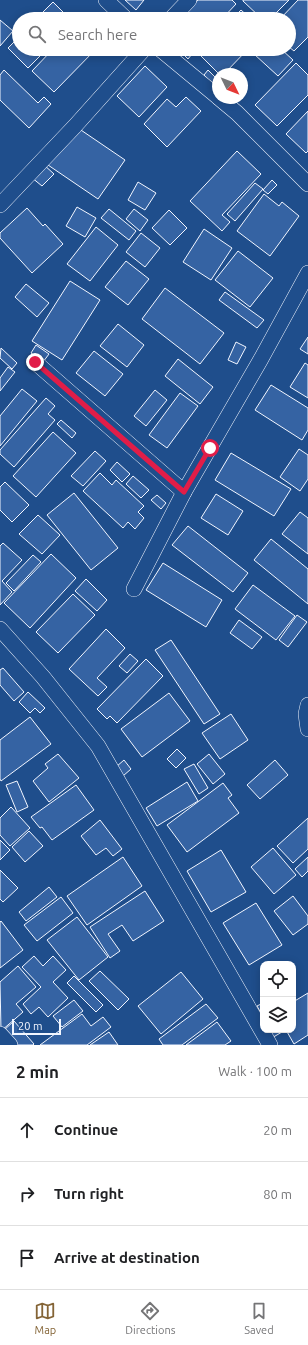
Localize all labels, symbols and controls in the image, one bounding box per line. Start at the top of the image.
search box [12,12,296,56]
icon: search [26,23,48,45]
text: Search here [58,26,137,43]
north arrow [212,68,248,104]
route end [26,353,44,371]
route start [201,439,219,457]
map controls [260,961,296,1033]
button: locate [260,961,296,997]
button: layers [260,997,296,1033]
scale bar [12,1017,61,1036]
text: 20 m [18,1020,42,1032]
text: 2 min [16,1062,59,1081]
text: Walk · 100 m [218,1064,292,1078]
icon: ahead [16,1119,38,1141]
text: Continue [54,1121,118,1138]
text: 20 m [263,1123,292,1137]
icon: right [16,1183,38,1205]
text: Turn right [54,1185,124,1202]
text: 80 m [263,1187,292,1201]
icon: arrive [16,1247,38,1269]
text: Arrive at destination [54,1249,200,1266]
tab: Map [34,1300,56,1336]
tab: Directions [125,1300,176,1336]
tab: Saved [244,1300,274,1336]

